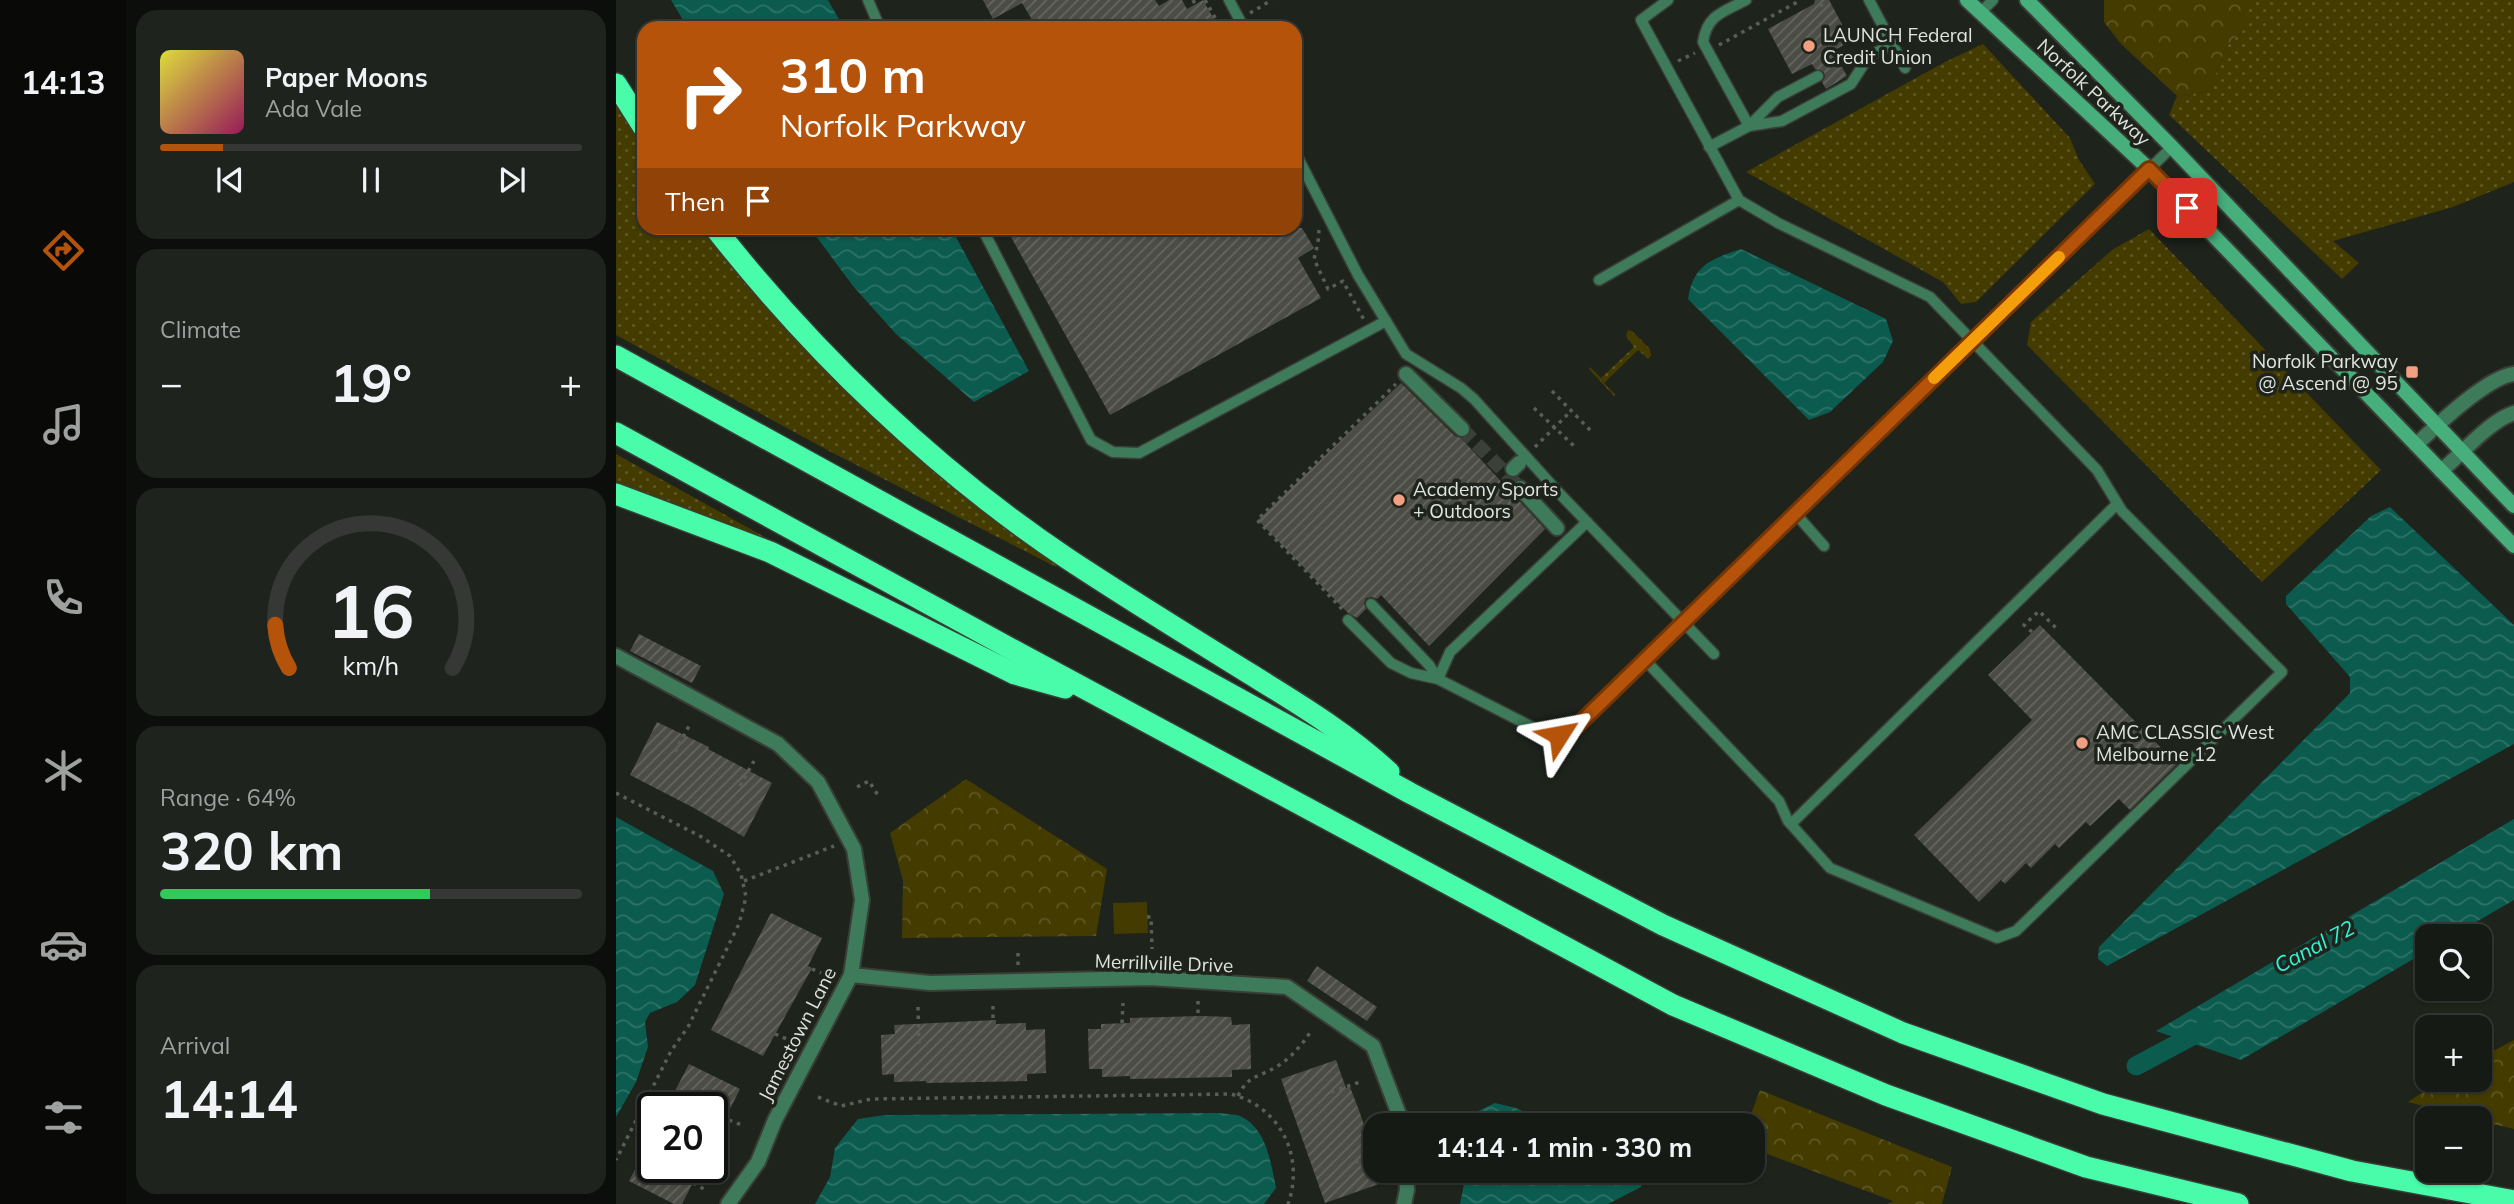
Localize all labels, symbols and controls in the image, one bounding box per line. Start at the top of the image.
place label: LAUNCH Federal Credit Union [1823,23,1973,69]
street label: Norfolk Parkway [2032,33,2156,151]
marker: LAUNCH Federal Credit Union [1801,38,1817,54]
text: 310 m [780,44,926,105]
icon: right [665,49,756,140]
text: Paper Moons [265,61,428,94]
text: 14:13 [21,62,105,102]
text: Ada Vale [265,94,362,123]
text: Norfolk Parkway [780,105,1026,145]
icon: previous [211,161,249,199]
icon: pause [352,161,390,199]
icon: next [493,161,531,199]
pin [2157,178,2217,238]
icon: arrive [739,182,777,220]
text: Then [665,185,725,218]
icon: arrive [2168,189,2206,227]
icon: directions [39,226,88,275]
text: Climate [160,315,241,344]
place label: Norfolk Parkway @ Ascend @ 95 [2252,349,2398,395]
text: 19° [330,350,412,415]
text: − [160,359,183,407]
text: + [559,359,582,407]
marker: Norfolk Parkway @ Ascend @ 95 [2404,364,2420,380]
icon: music [39,400,88,449]
place label: Academy Sports + Outdoors [1413,477,1559,523]
marker: Academy Sports + Outdoors [1391,492,1407,508]
text: 16 [327,565,415,656]
icon: phone [39,573,88,622]
text: km/h [343,650,399,681]
position arrow [1522,698,1596,772]
place label: AMC CLASSIC West Melbourne 12 [2096,720,2274,766]
marker: AMC CLASSIC West Melbourne 12 [2074,735,2090,751]
icon: climate [39,746,88,795]
text: Range · 64% [160,783,296,812]
text: 320 km [160,818,343,883]
water label: Canal 72 [2269,914,2359,978]
icon: car [39,920,88,969]
map controls [2415,924,2492,1183]
button: search [2415,924,2492,1001]
street label: Merrillville Drive [1094,949,1234,977]
street label: Jamestown Lane [753,963,841,1105]
button: + [2415,1015,2492,1092]
text: Arrival [160,1031,230,1060]
text: 14:14 [160,1066,298,1131]
speed limit sign: 20 [637,1092,728,1183]
icon: filters [39,1093,88,1142]
button: − [2415,1106,2492,1183]
text: 14:14 · 1 min · 330 m [1436,1131,1692,1164]

